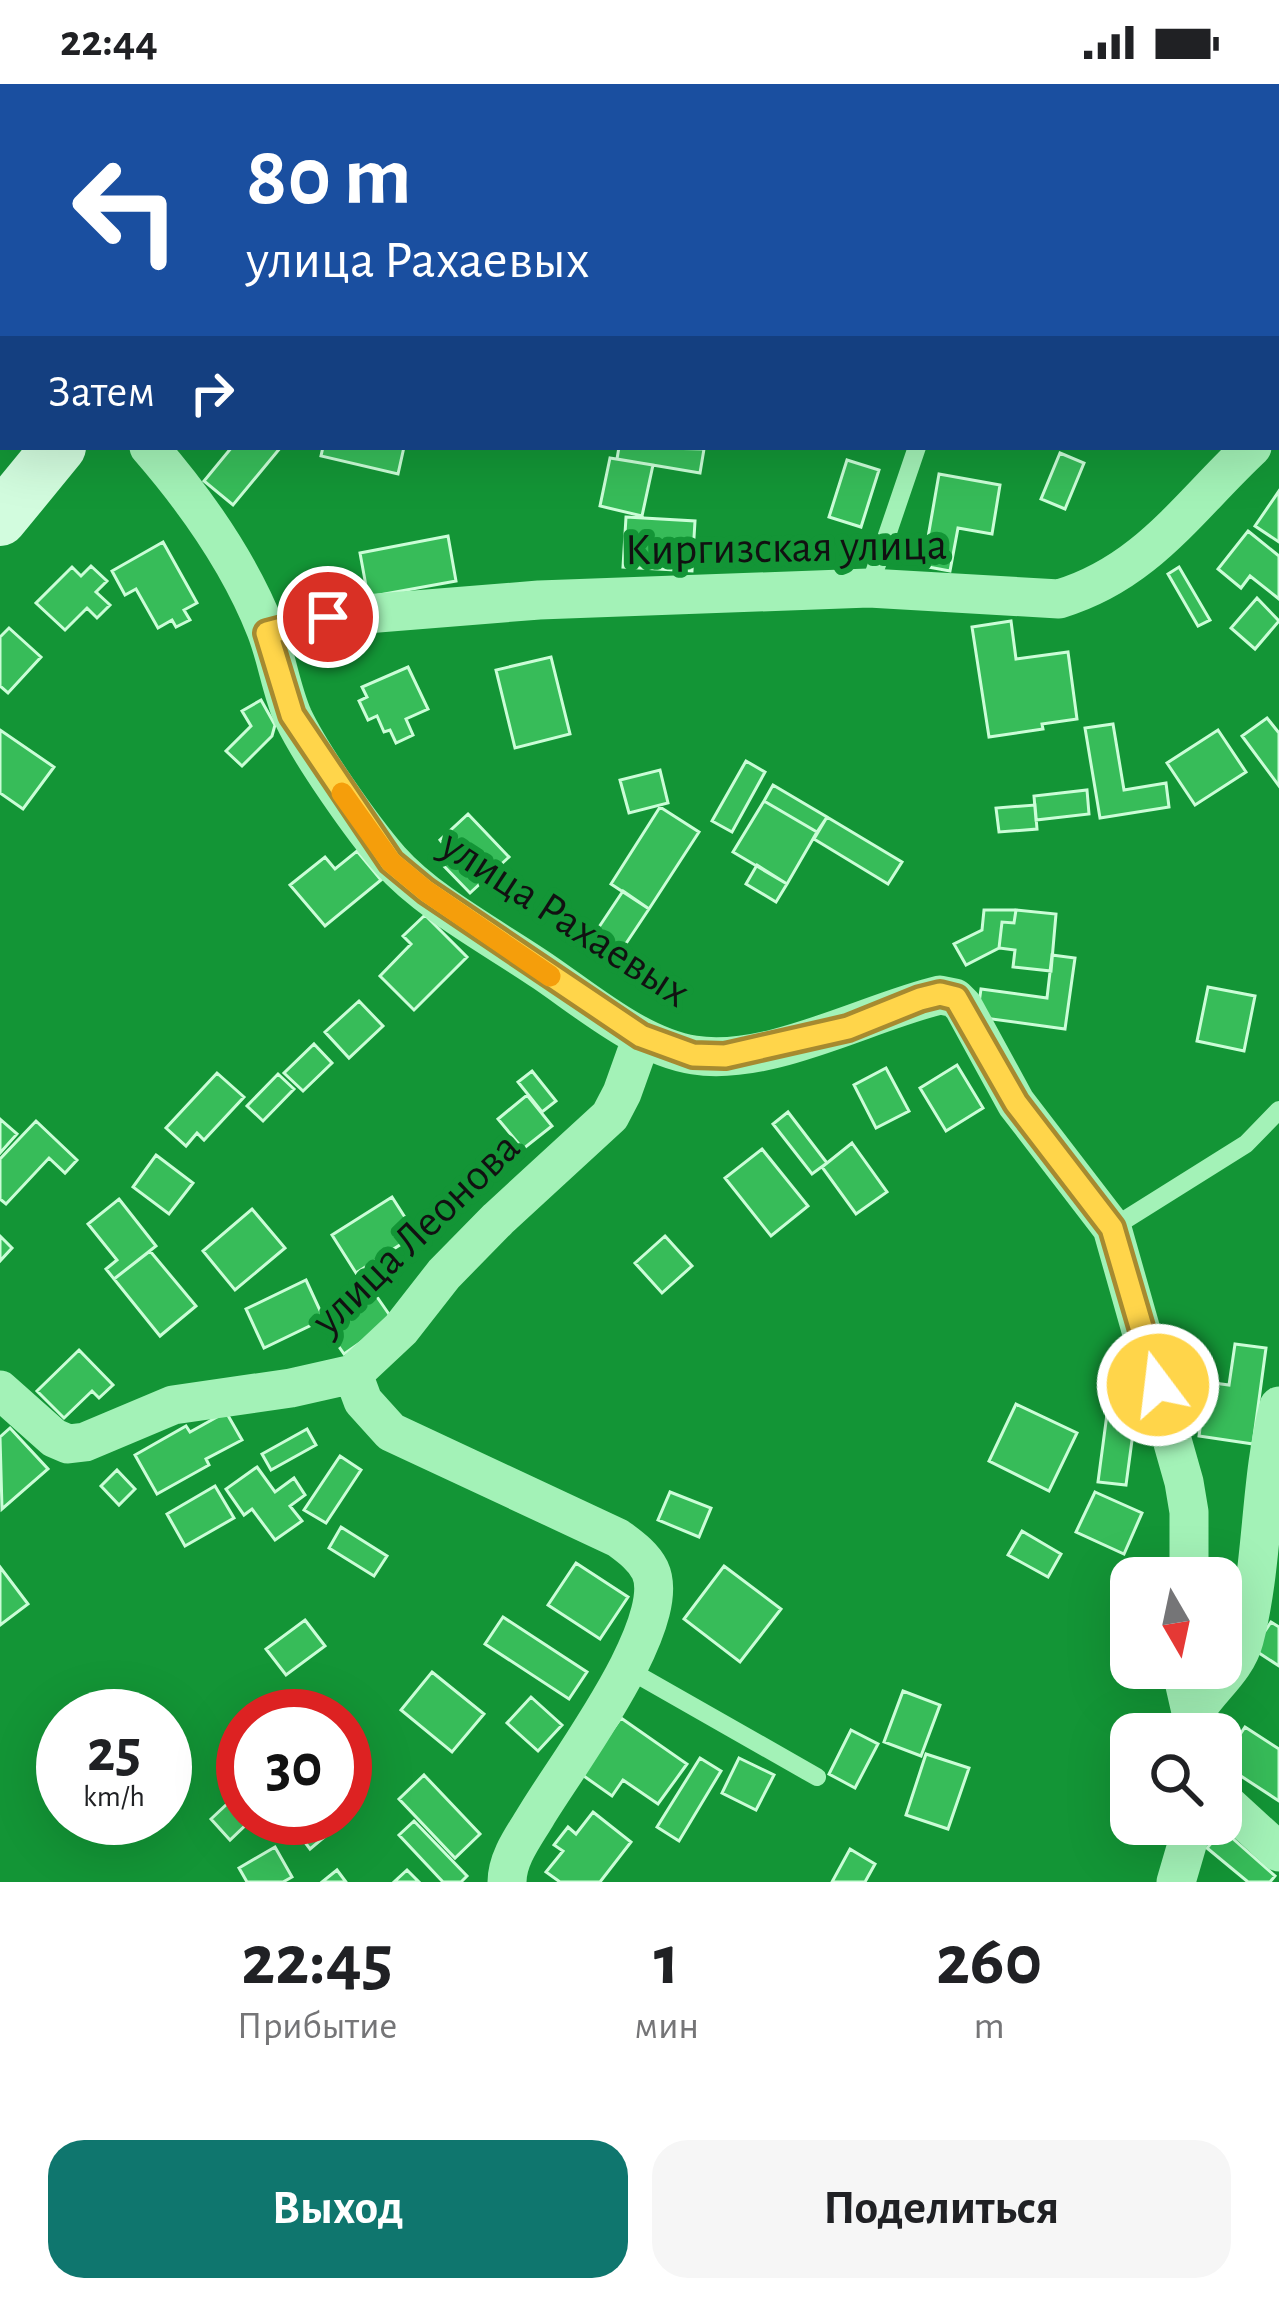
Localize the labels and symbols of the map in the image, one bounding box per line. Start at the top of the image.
street label: Киргизская улица [624,523,948,573]
pin [277,566,379,668]
street label: улица Рахаевых [432,822,697,1016]
street label: улица Леонова [303,1124,528,1344]
position arrow [1095,1322,1221,1448]
north arrow [1110,1557,1242,1689]
speed limit sign: 30 [216,1689,372,1845]

